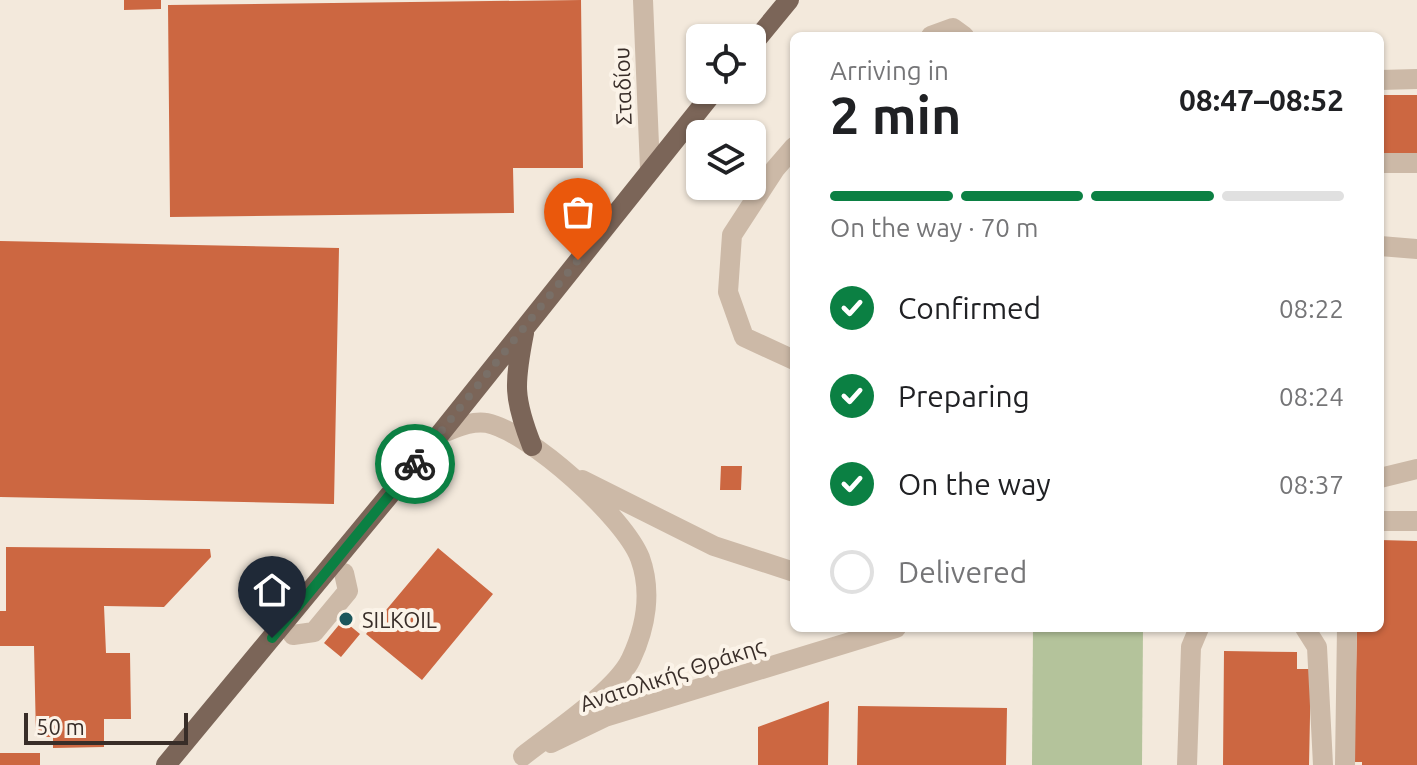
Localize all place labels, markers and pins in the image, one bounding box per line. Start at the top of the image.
pin [544,178,612,260]
pin [238,556,306,638]
place label: SILKOIL [362,607,437,632]
marker: SILKOIL [337,610,355,628]

